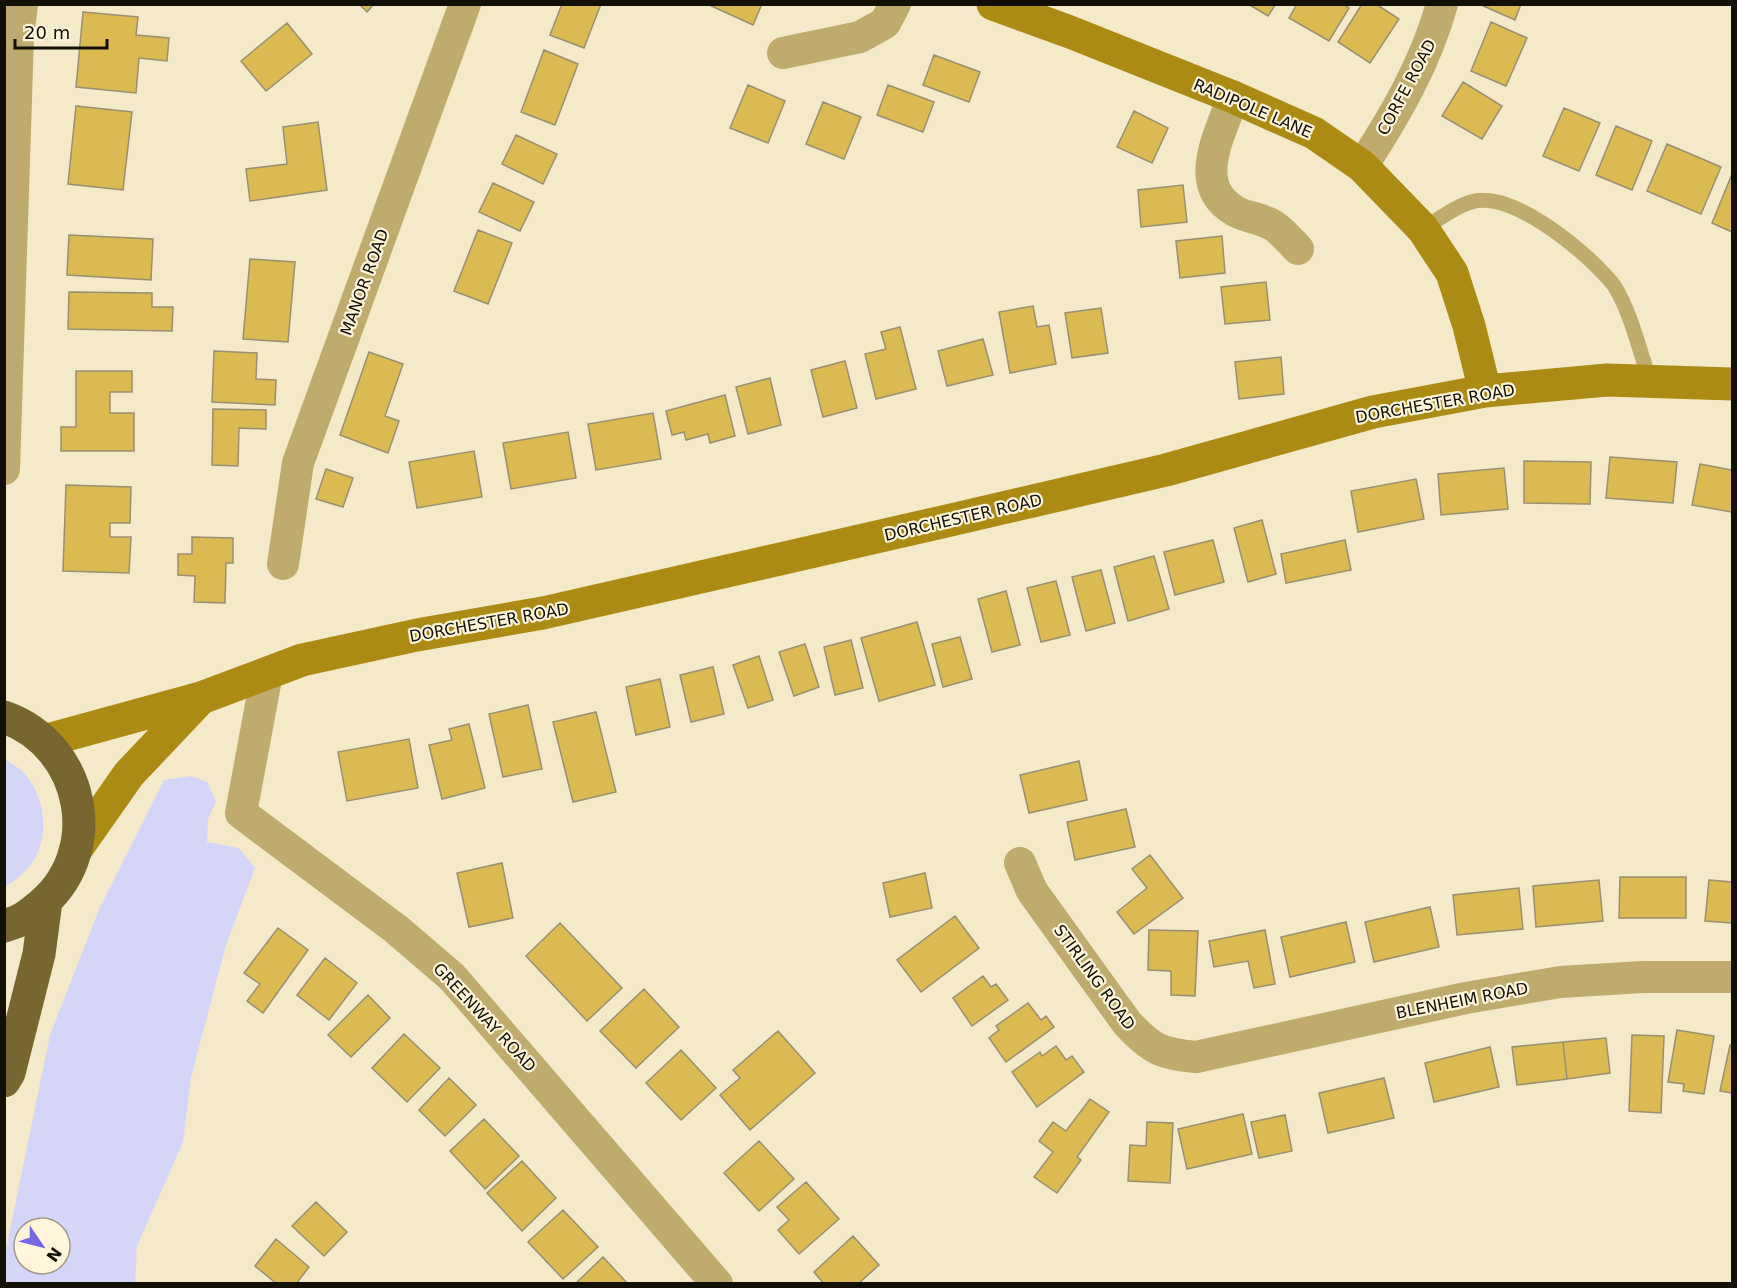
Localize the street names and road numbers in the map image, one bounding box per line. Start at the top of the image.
street label: CORFE ROAD [1373,36,1440,138]
street label: RADIPOLE LANE [1191,75,1315,142]
street label: MANOR ROAD [336,226,393,338]
street label: DORCHESTER ROAD [1354,380,1516,427]
street label: DORCHESTER ROAD [882,490,1044,545]
street label: DORCHESTER ROAD [408,599,570,646]
street label: STIRLING ROAD [1050,921,1139,1034]
street label: GREENWAY ROAD [429,959,540,1076]
street label: BLENHEIM ROAD [1394,978,1530,1023]

